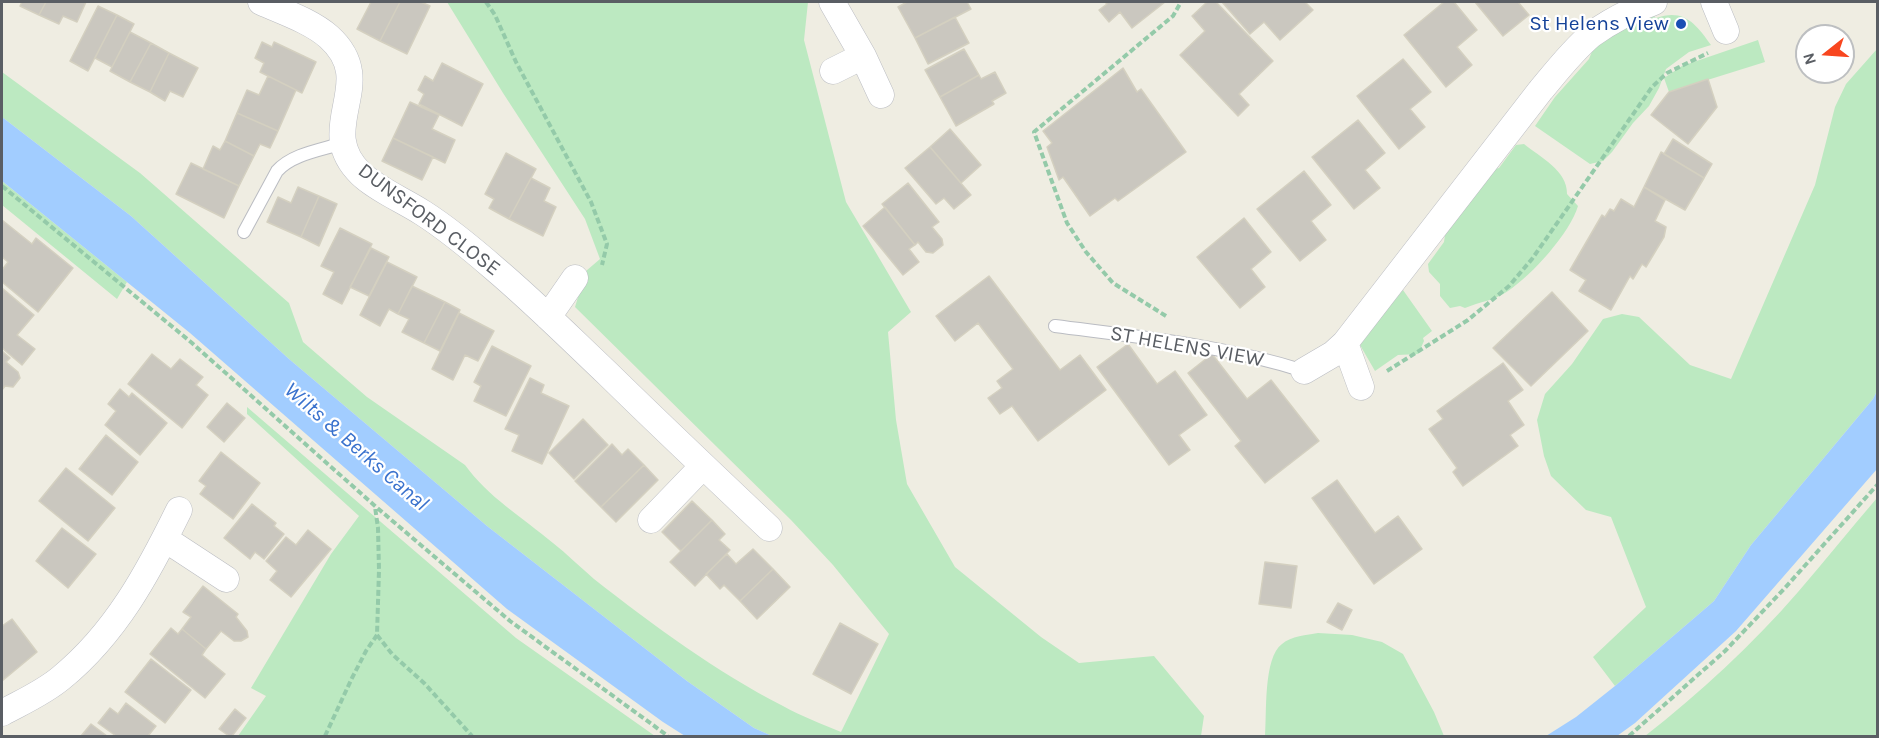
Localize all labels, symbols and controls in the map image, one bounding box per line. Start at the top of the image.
place label: St Helens View [1529,11,1669,37]
marker: St Helens View [1674,17,1688,31]
north arrow [1795,24,1855,84]
text: N [1798,51,1820,67]
street label: DUNSFORD CLOSE [353,158,505,282]
street label: ST HELENS VIEW [1108,321,1266,373]
water label: Wilts & Berks Canal [278,377,434,517]

